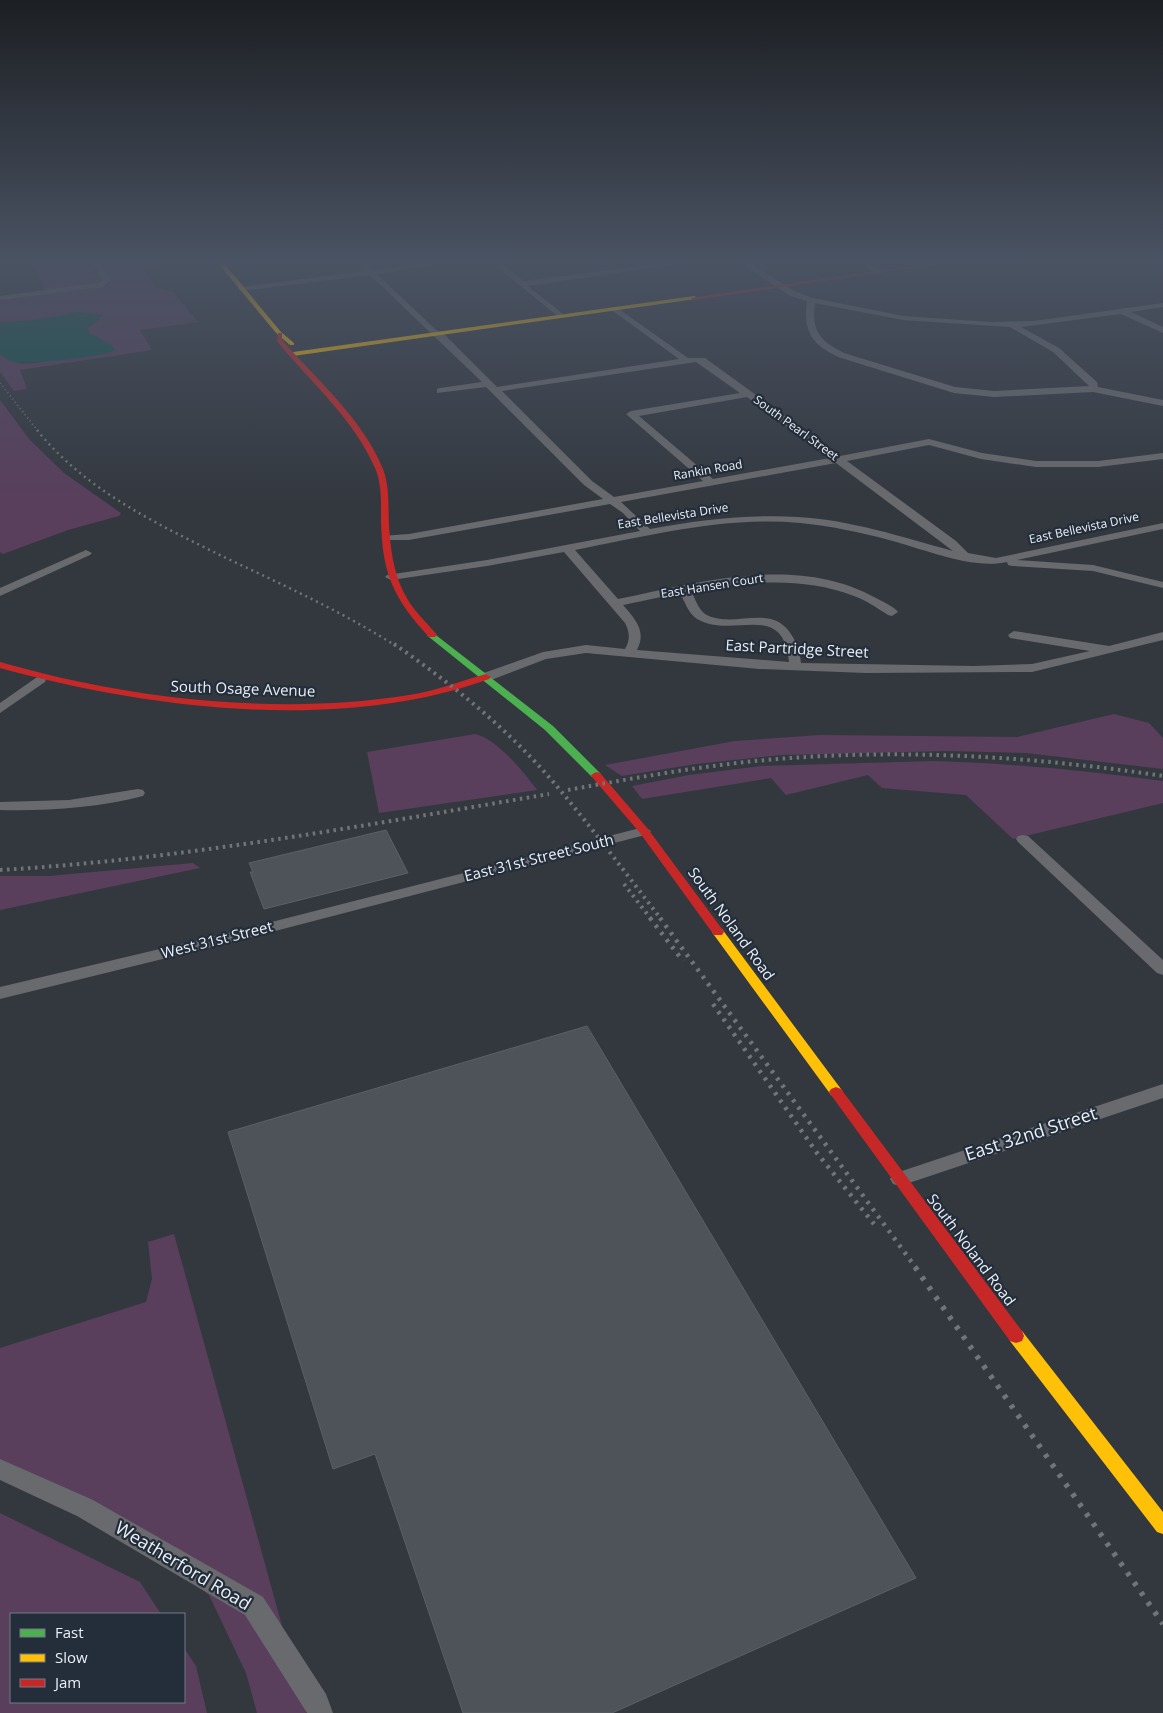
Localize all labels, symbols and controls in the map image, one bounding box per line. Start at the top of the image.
street label: South Pearl Street [750,391,842,464]
street label: Rankin Road [672,455,744,484]
street label: East Bellevista Drive [616,498,730,533]
street label: East Bellevista Drive [1027,508,1141,547]
street label: East Hansen Court [659,569,764,602]
street label: East Partridge Street [725,634,869,662]
street label: South Osage Avenue [170,675,316,701]
street label: East 31st Street South [462,829,616,885]
street label: South Noland Road [684,863,780,984]
street label: West 31st Street [159,916,275,963]
street label: East 32nd Street [962,1100,1100,1166]
street label: South Noland Road [923,1189,1021,1309]
street label: Weatherford Road [111,1515,256,1615]
legend [10,1613,185,1703]
text: Fast [55,1622,84,1642]
text: Slow [55,1647,88,1667]
text: Jam [53,1672,81,1692]

